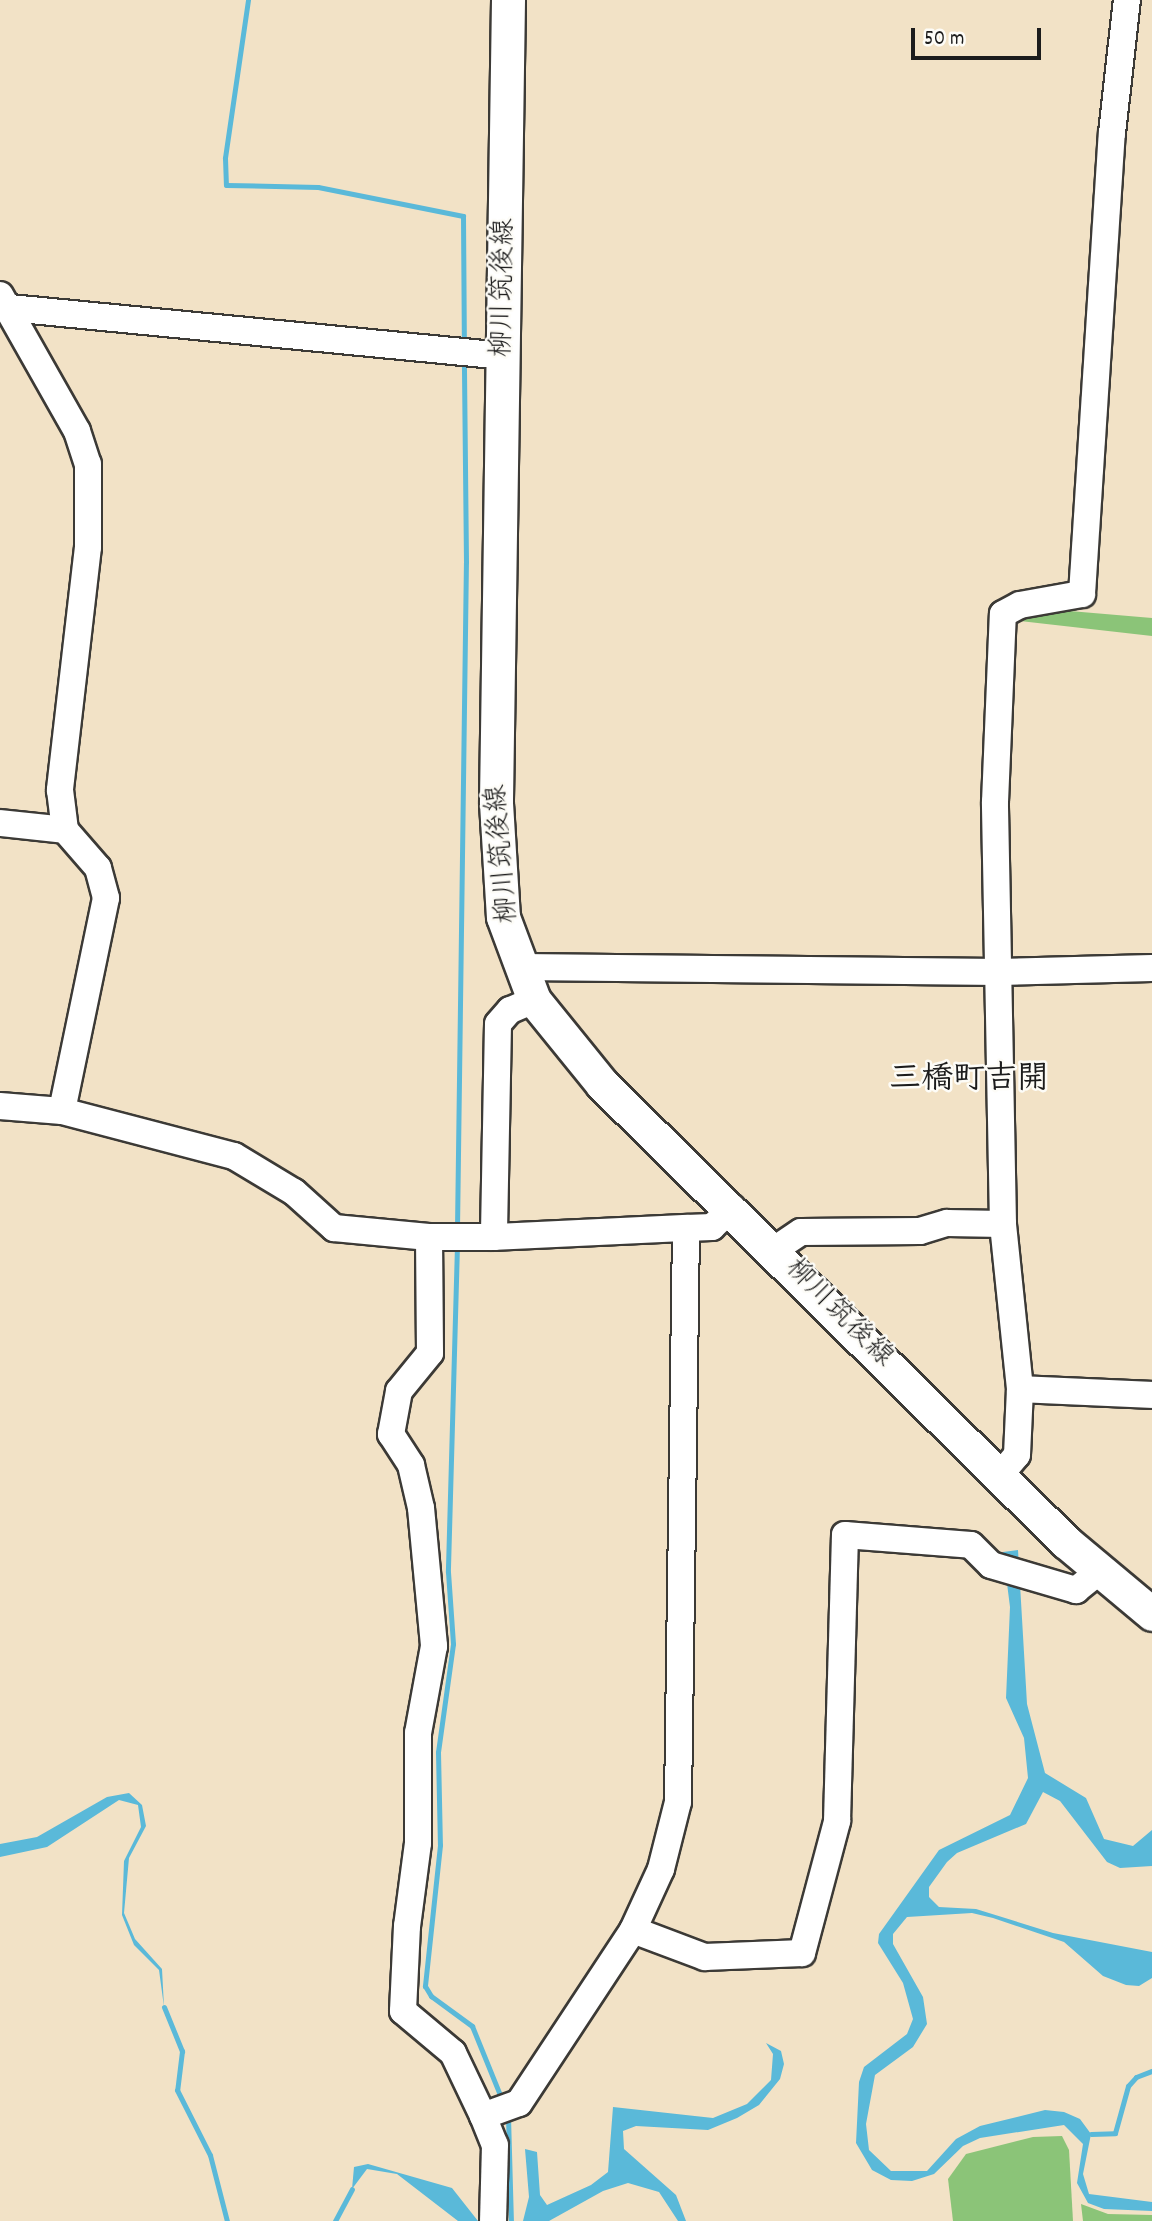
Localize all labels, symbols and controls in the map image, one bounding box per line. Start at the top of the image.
scale bar [914,14,1044,58]
text: 50 m [924,25,964,55]
street label: 柳川筑後線 [487,218,523,358]
street label: 柳川筑後線 [481,783,527,925]
district label: 三橋町吉開 [889,1062,1049,1100]
street label: 柳川筑後線 [777,1253,899,1375]

